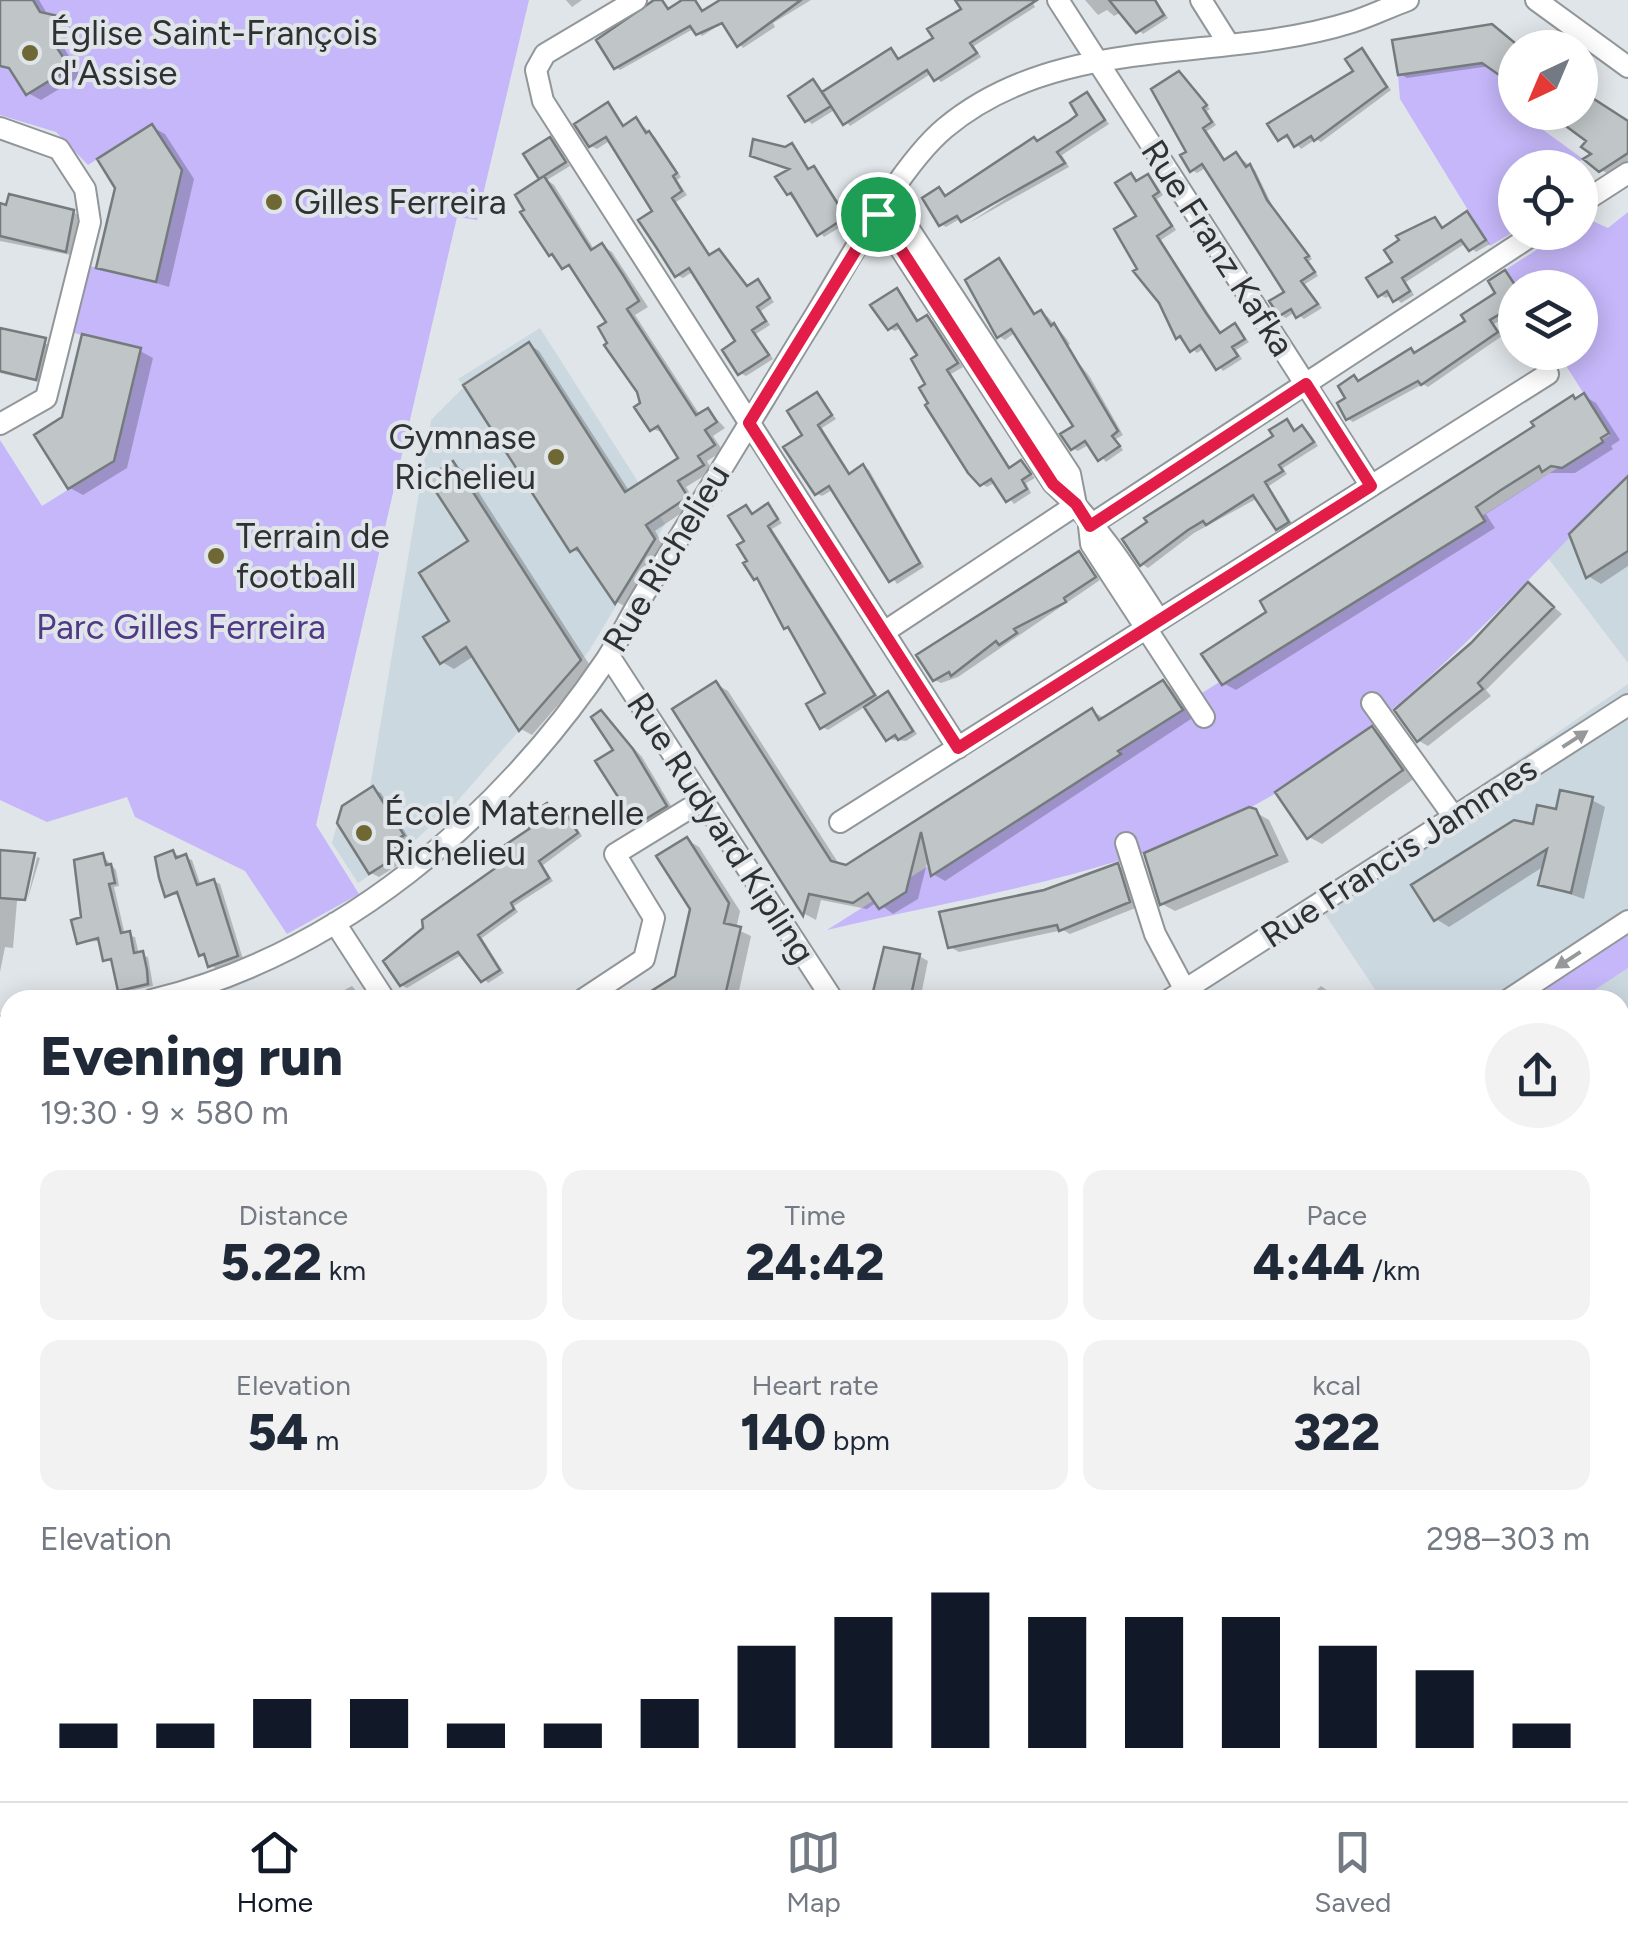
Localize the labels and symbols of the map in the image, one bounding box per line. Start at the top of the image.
place label: Église Saint-François d'Assise [50,12,378,94]
north arrow [1498,30,1598,130]
marker: Église Saint-François d'Assise [19,42,41,64]
street label: Rue Franz Kafka [1133,132,1303,364]
pin [836,172,921,257]
place label: Gilles Ferreira [294,181,507,223]
marker: Gilles Ferreira [263,191,285,213]
place label: Gymnase Richelieu [388,416,536,498]
marker: Gymnase Richelieu [545,446,567,468]
street label: Rue Richelieu [594,457,738,659]
place label: Terrain de football [236,515,390,597]
marker: Terrain de football [205,545,227,567]
park label: Parc Gilles Ferreira [36,606,326,648]
street label: Rue Rudyard Kipling [618,685,824,971]
one-way arrow [1561,731,1589,748]
street label: Rue Francis Jammes [1253,747,1545,957]
place label: École Maternelle Richelieu [384,792,644,874]
marker: École Maternelle Richelieu [353,822,375,844]
one-way arrow [1554,951,1582,969]

